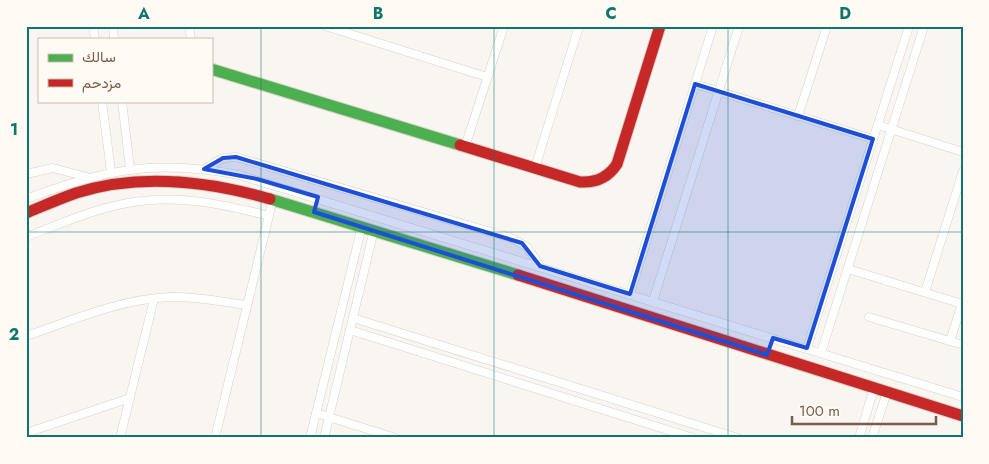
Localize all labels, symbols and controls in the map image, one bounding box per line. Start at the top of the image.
text: A [137,2,150,25]
text: B [373,2,383,25]
text: C [605,2,617,25]
text: D [839,2,851,25]
legend [38,38,212,102]
text: سالك [82,46,116,68]
text: مزدحم [82,72,121,94]
text: 1 [10,118,18,141]
text: 2 [9,323,19,346]
scale bar [792,394,935,426]
text: 100 m [799,400,840,422]

